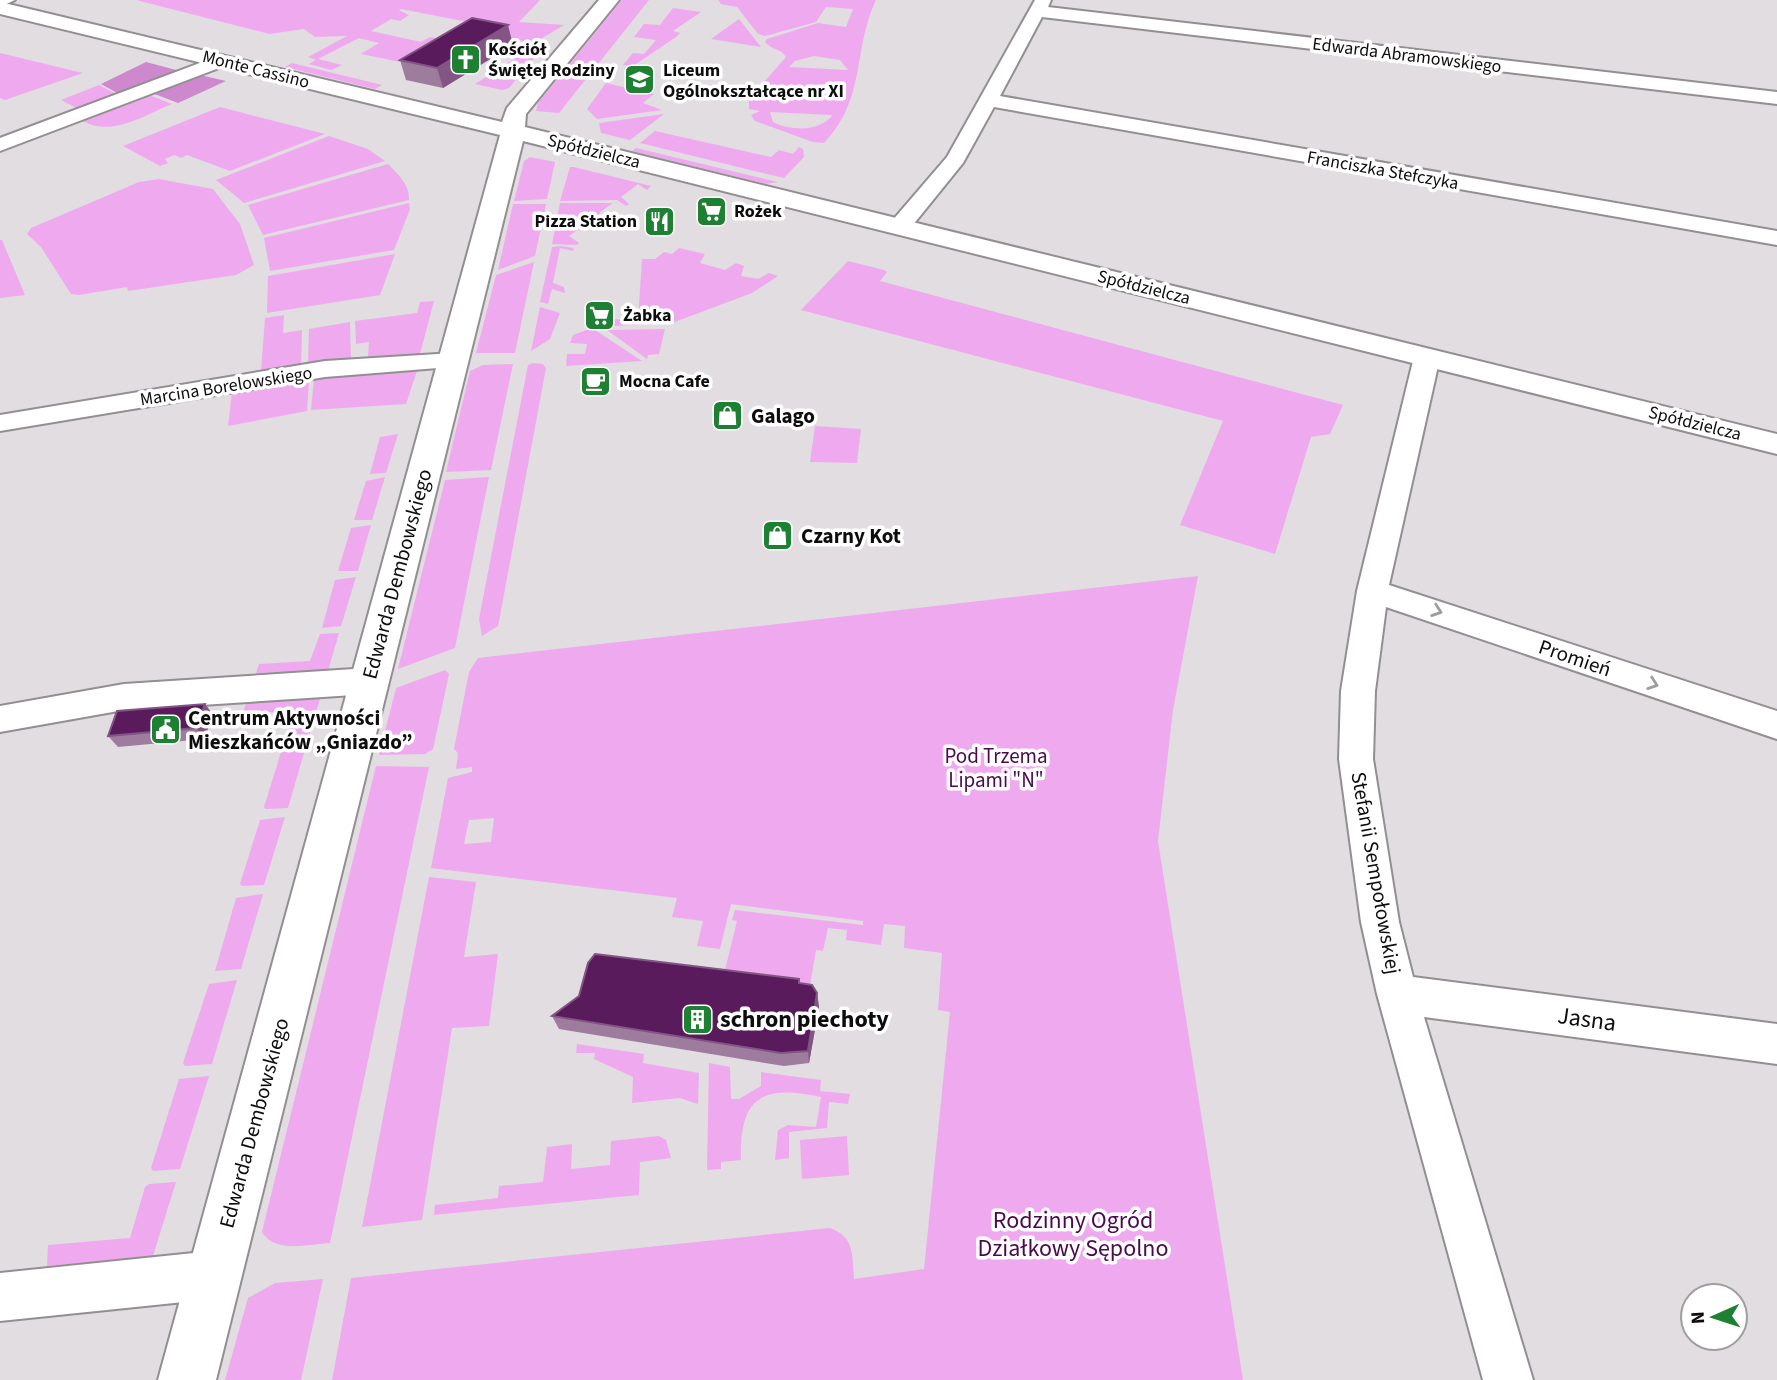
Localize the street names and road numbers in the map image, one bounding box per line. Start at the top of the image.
street label: Edwarda Abramowskiego [1311,31,1503,79]
street label: Monte Cassino [200,44,312,95]
street label: Spółdzielcza [545,128,643,175]
street label: Franciszka Stefczyka [1305,145,1461,196]
street label: Spółdzielcza [1095,264,1193,311]
street label: Marcina Borelowskiego [138,361,314,412]
street label: Spółdzielcza [1646,400,1744,447]
street label: Edwarda Dembowskiego [354,466,440,682]
street label: Promień [1535,632,1615,684]
street label: Stefanii Sempołowskiej [1343,769,1409,977]
street label: Jasna [1555,998,1619,1041]
street label: Edwarda Dembowskiego [211,1015,297,1231]

